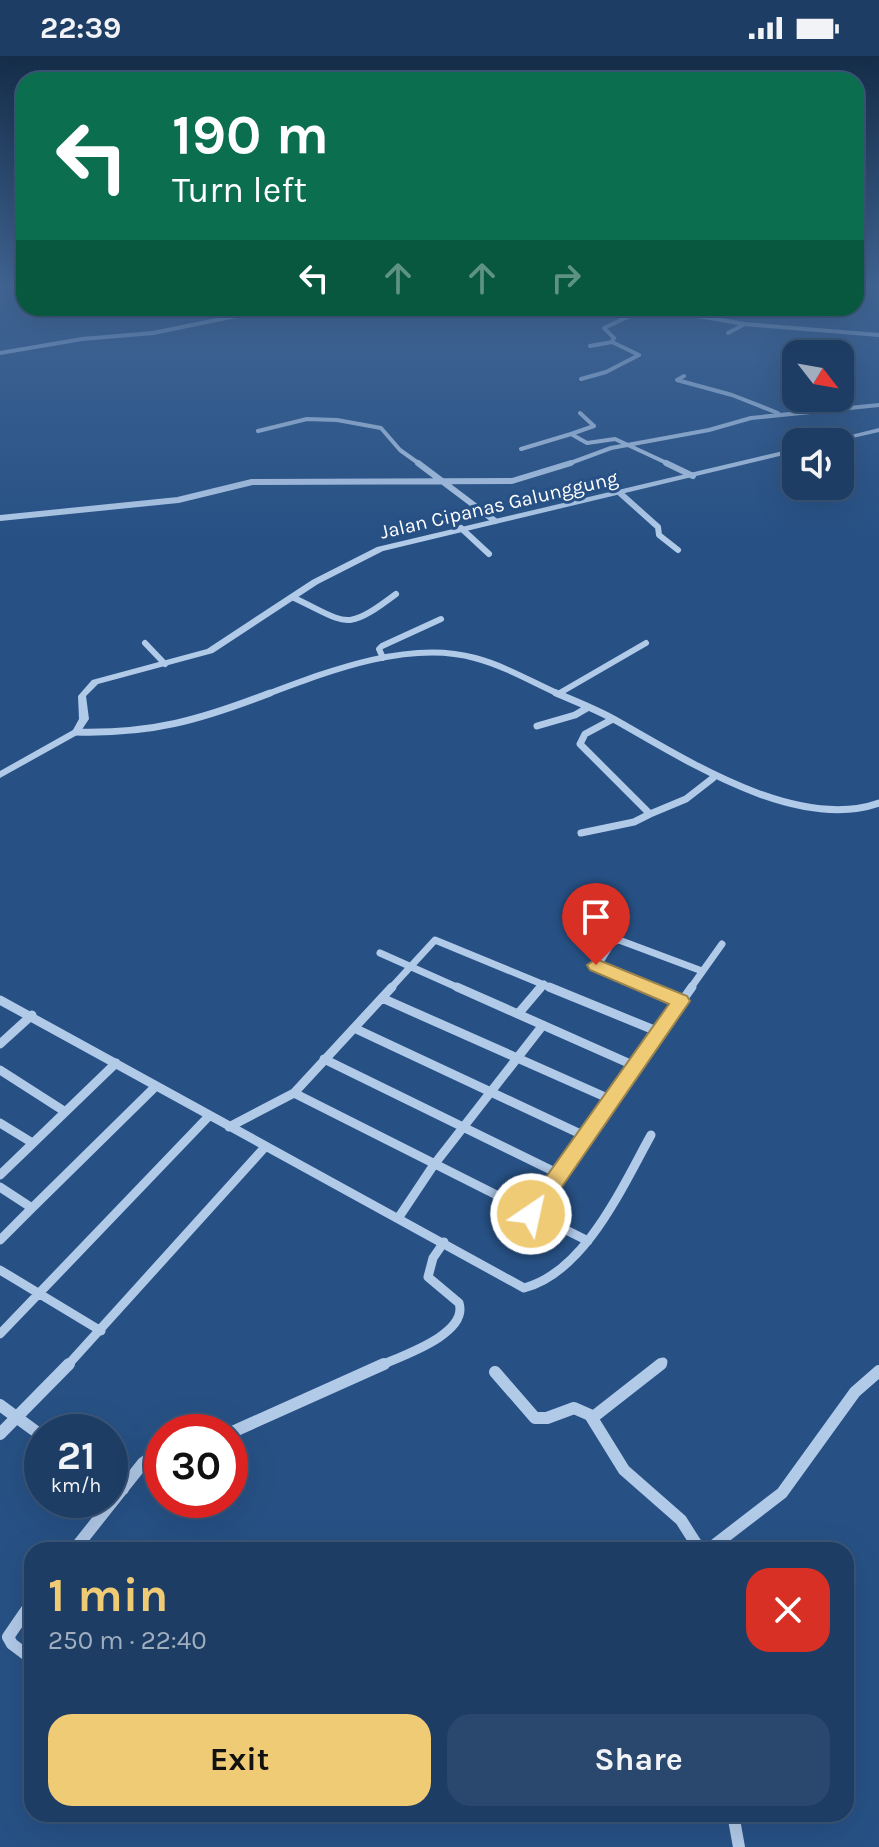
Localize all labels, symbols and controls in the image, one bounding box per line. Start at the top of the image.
text: 22:39 [40,10,121,46]
text: 190 m [172,102,329,167]
icon: left [40,104,144,208]
text: Turn left [172,169,307,211]
icon: left [292,256,336,300]
icon: ahead [376,256,420,300]
icon: ahead [460,256,504,300]
icon: right [544,256,588,300]
north arrow [782,340,854,412]
map controls [782,340,854,500]
button: sound [782,428,854,500]
street label: Jalan Cipanas Galunggung [378,466,620,544]
pin [562,883,630,965]
icon: arrive [574,895,618,939]
position arrow [489,1172,573,1256]
speed limit sign: 30 [144,1414,248,1518]
text: 21 [57,1432,95,1479]
text: km/h [51,1474,101,1497]
text: 1 min [48,1567,168,1623]
button: close [746,1568,830,1652]
text: 250 m · 22:40 [48,1625,207,1656]
button: Exit [48,1714,431,1806]
button: Share [447,1714,830,1806]

